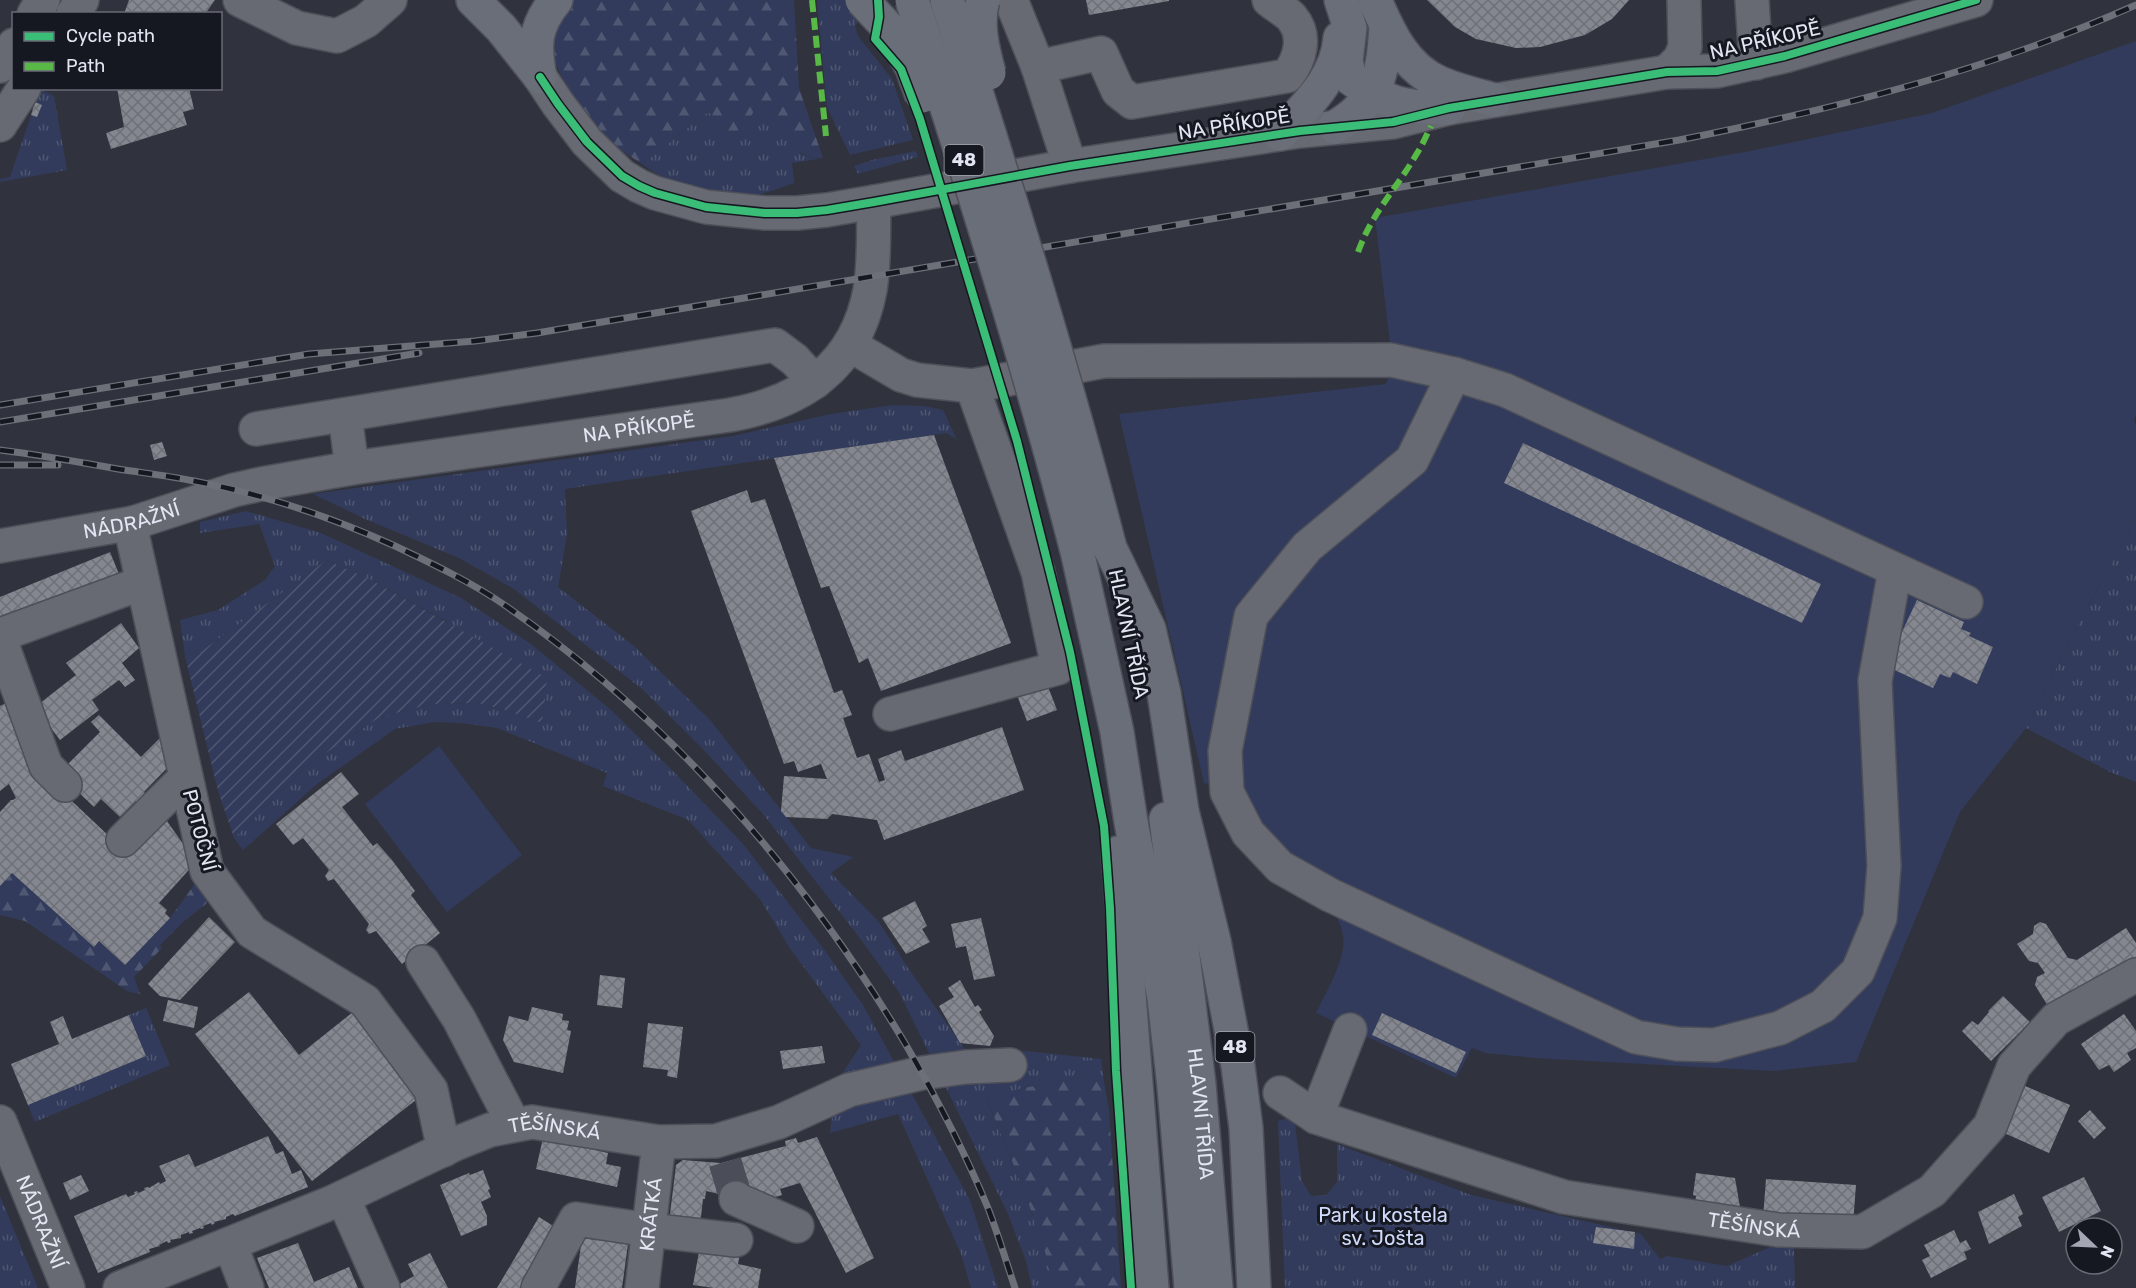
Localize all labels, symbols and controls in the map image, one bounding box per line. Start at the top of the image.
legend [12,12,222,90]
street label: NA PŘÍKOPĚ [1707,16,1823,64]
text: Cycle path [66,25,155,47]
text: Path [66,55,105,77]
street label: NA PŘÍKOPĚ [1176,103,1292,145]
road number: 48 [944,145,984,175]
street label: NA PŘÍKOPĚ [581,408,696,447]
street label: NÁDRAŽNÍ [81,496,184,543]
street label: HLAVNÍ TŘÍDA [1104,567,1154,701]
street label: POTOČNÍ [178,787,223,875]
road number: 48 [1216,1032,1254,1062]
street label: HLAVNÍ TŘÍDA [1183,1047,1219,1181]
street label: TĚŠÍNSKÁ [506,1110,602,1145]
street label: NÁDRAŽNÍ [11,1172,71,1274]
street label: KRÁTKÁ [634,1176,667,1253]
park label: Park u kostela sv. Jošta [1318,1203,1448,1250]
street label: TĚŠÍNSKÁ [1706,1207,1801,1243]
north arrow [2064,1216,2124,1276]
text: N [2096,1243,2118,1261]

